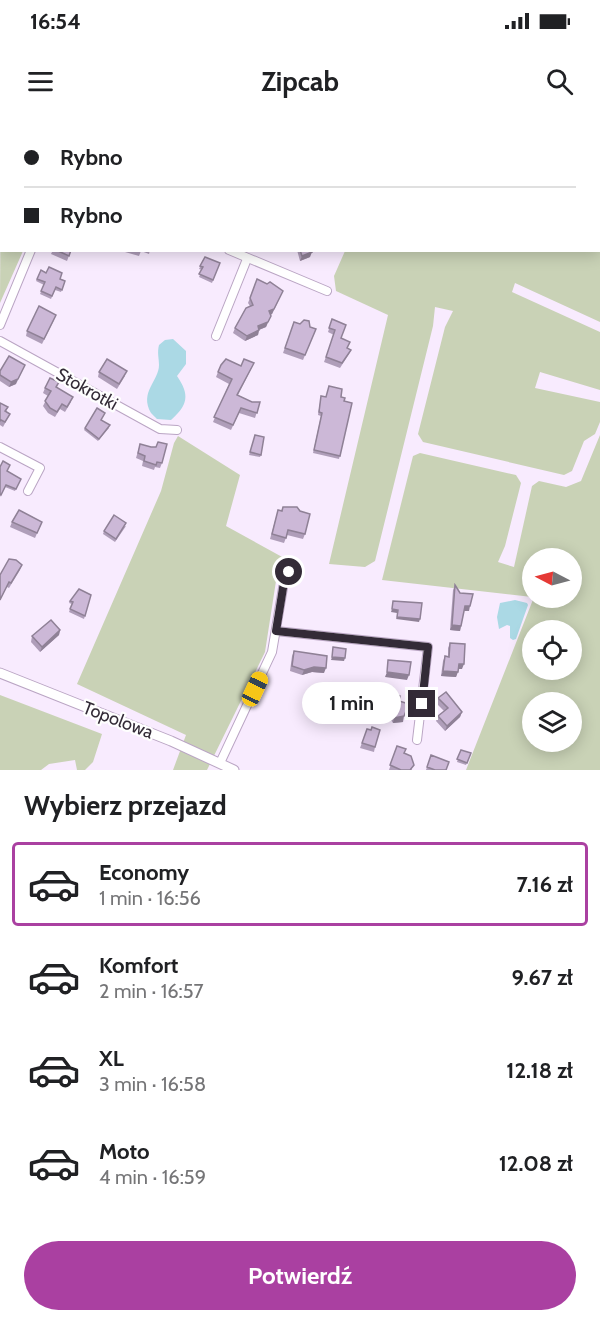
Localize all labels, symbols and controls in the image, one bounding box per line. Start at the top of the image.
text: 16:54 [30,8,81,35]
icon: menu [24,65,57,98]
text: Zipcab [261,65,339,98]
icon: search [543,65,576,98]
text: Rybno [60,144,123,171]
text: Rybno [60,202,123,229]
street label: Stokrotki [52,363,122,415]
north arrow [522,548,582,608]
map controls [522,548,582,752]
route start [275,558,302,585]
button: locate [522,620,582,680]
car [239,669,271,709]
callout: 1 min [302,683,401,725]
route end [408,690,435,717]
text: 1 min [329,691,374,715]
button: layers [522,692,582,752]
street label: Topolowa [80,697,157,744]
text: Wybierz przejazd [24,789,227,822]
icon: car [27,857,81,911]
text: Economy [99,859,189,886]
text: 7.16 zł [517,871,573,898]
text: 1 min · 16:56 [99,886,201,910]
icon: car [27,950,81,1004]
text: Komfort [99,952,178,979]
text: 9.67 zł [512,964,573,991]
text: 2 min · 16:57 [99,979,204,1003]
icon: car [27,1043,81,1097]
text: XL [99,1045,124,1072]
text: 12.18 zł [506,1057,573,1084]
text: 3 min · 16:58 [99,1072,206,1096]
icon: car [27,1136,81,1190]
text: Moto [99,1138,150,1165]
text: 12.08 zł [499,1150,573,1177]
text: 4 min · 16:59 [99,1165,206,1189]
button: Potwierdź [24,1241,576,1310]

